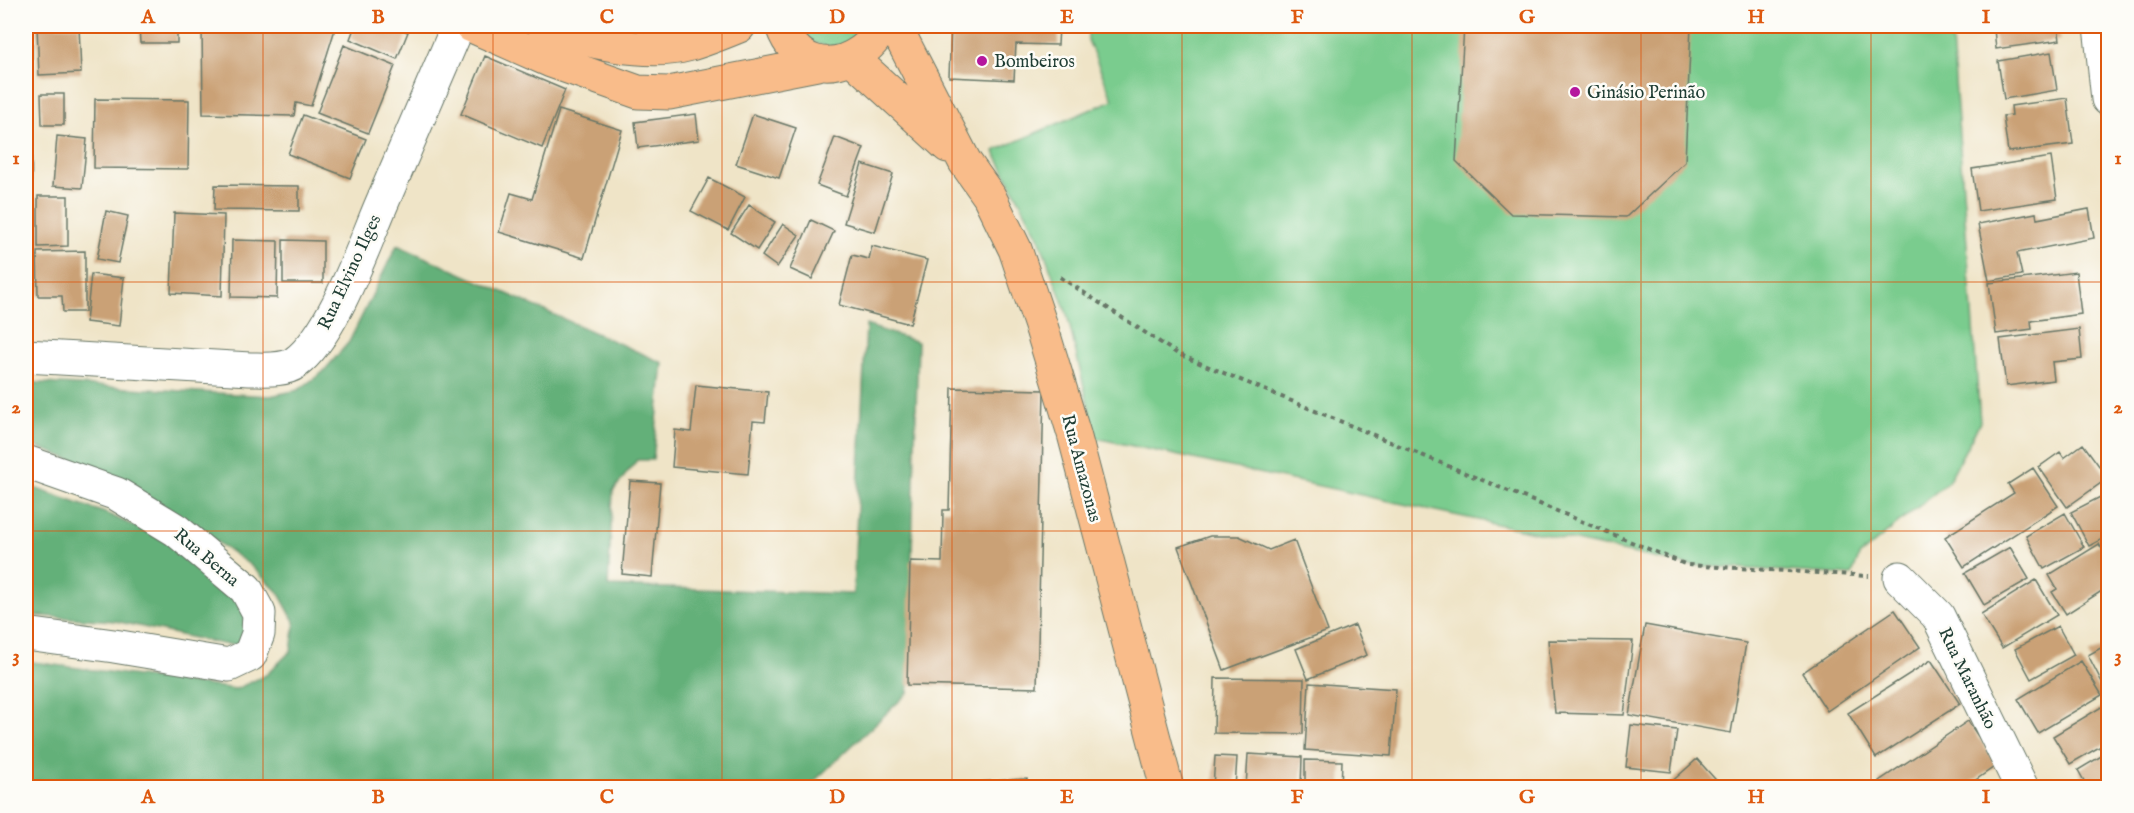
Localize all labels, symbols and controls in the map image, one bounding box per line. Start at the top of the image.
text: A [140,5,156,30]
text: B [371,5,385,30]
text: C [600,5,614,30]
text: D [829,5,845,30]
text: E [1060,5,1074,30]
text: F [1291,5,1304,30]
text: G [1519,5,1536,30]
text: H [1747,5,1765,30]
text: I [1982,5,1991,30]
place label: Bombeiros [994,51,1075,74]
marker: Bombeiros [975,54,989,68]
place label: Ginásio Perinão [1587,82,1705,105]
marker: Ginásio Perinão [1568,85,1582,99]
text: 1 [12,146,20,171]
text: 1 [2114,146,2122,171]
street label: Rua Elvino Ilges [314,211,387,334]
text: 2 [11,395,21,420]
text: 2 [2113,395,2123,420]
street label: Rua Amazonas [1055,412,1106,525]
street label: Rua Berna [168,524,244,592]
street label: Rua Maranhão [1932,624,2001,734]
text: 3 [12,644,20,669]
text: 3 [2114,644,2122,669]
text: A [140,785,156,810]
text: B [371,785,385,810]
text: C [600,785,614,810]
text: D [829,785,845,810]
text: E [1060,785,1074,810]
text: F [1291,785,1304,810]
text: G [1519,785,1536,810]
text: H [1747,785,1765,810]
text: I [1982,785,1991,810]

